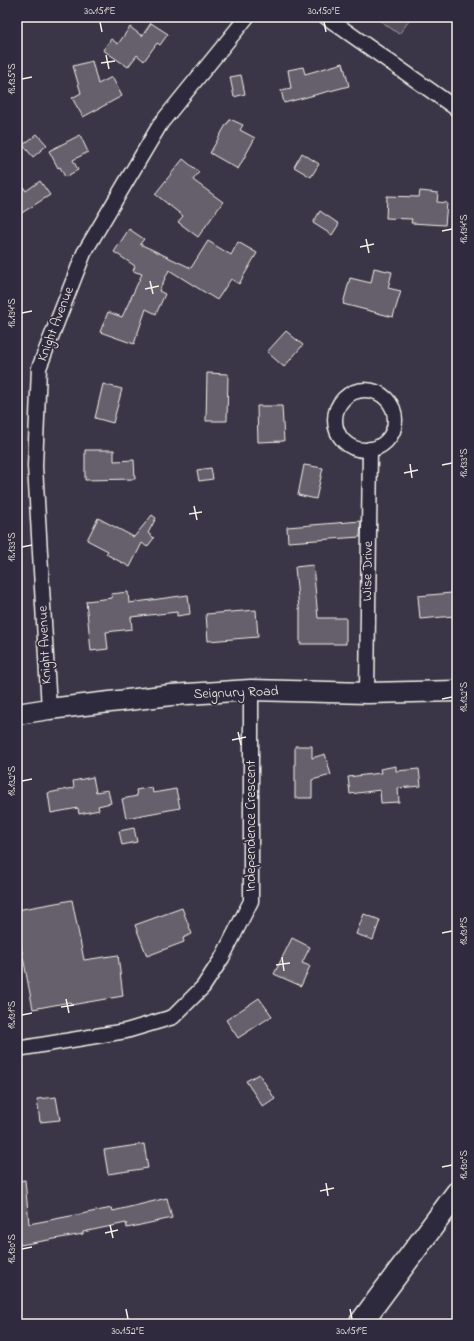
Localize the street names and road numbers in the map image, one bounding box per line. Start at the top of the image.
street label: Knight Avenue [32,283,81,365]
street label: Wise Drive [357,540,379,601]
street label: Knight Avenue [32,604,59,685]
street label: Seignury Road [193,681,279,706]
street label: Independence Crescent [241,760,262,892]

